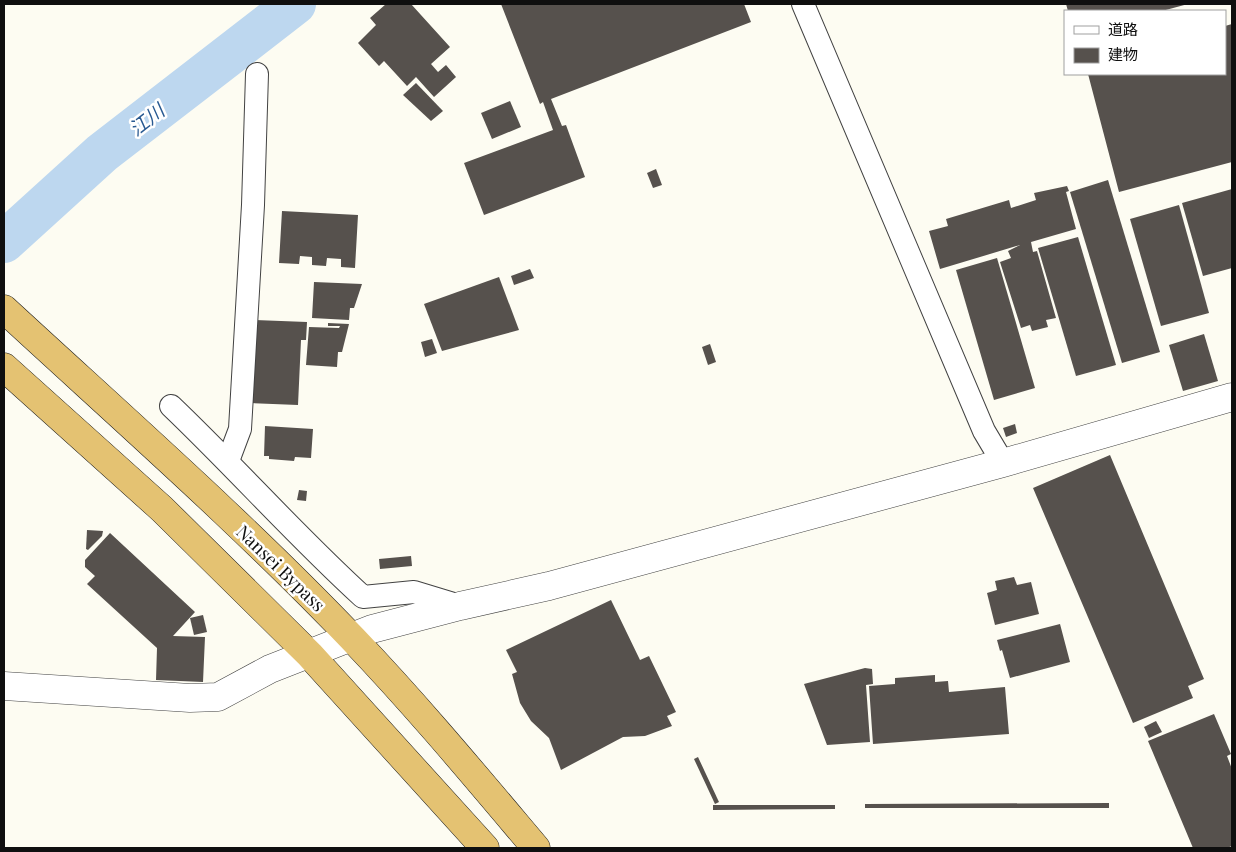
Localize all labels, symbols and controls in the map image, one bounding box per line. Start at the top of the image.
legend [1064,10,1226,75]
text: 道路 [1108,19,1138,39]
text: 建物 [1108,44,1138,64]
water label: 江川 [123,96,171,141]
street label: Nansei Bypass [231,520,331,616]

